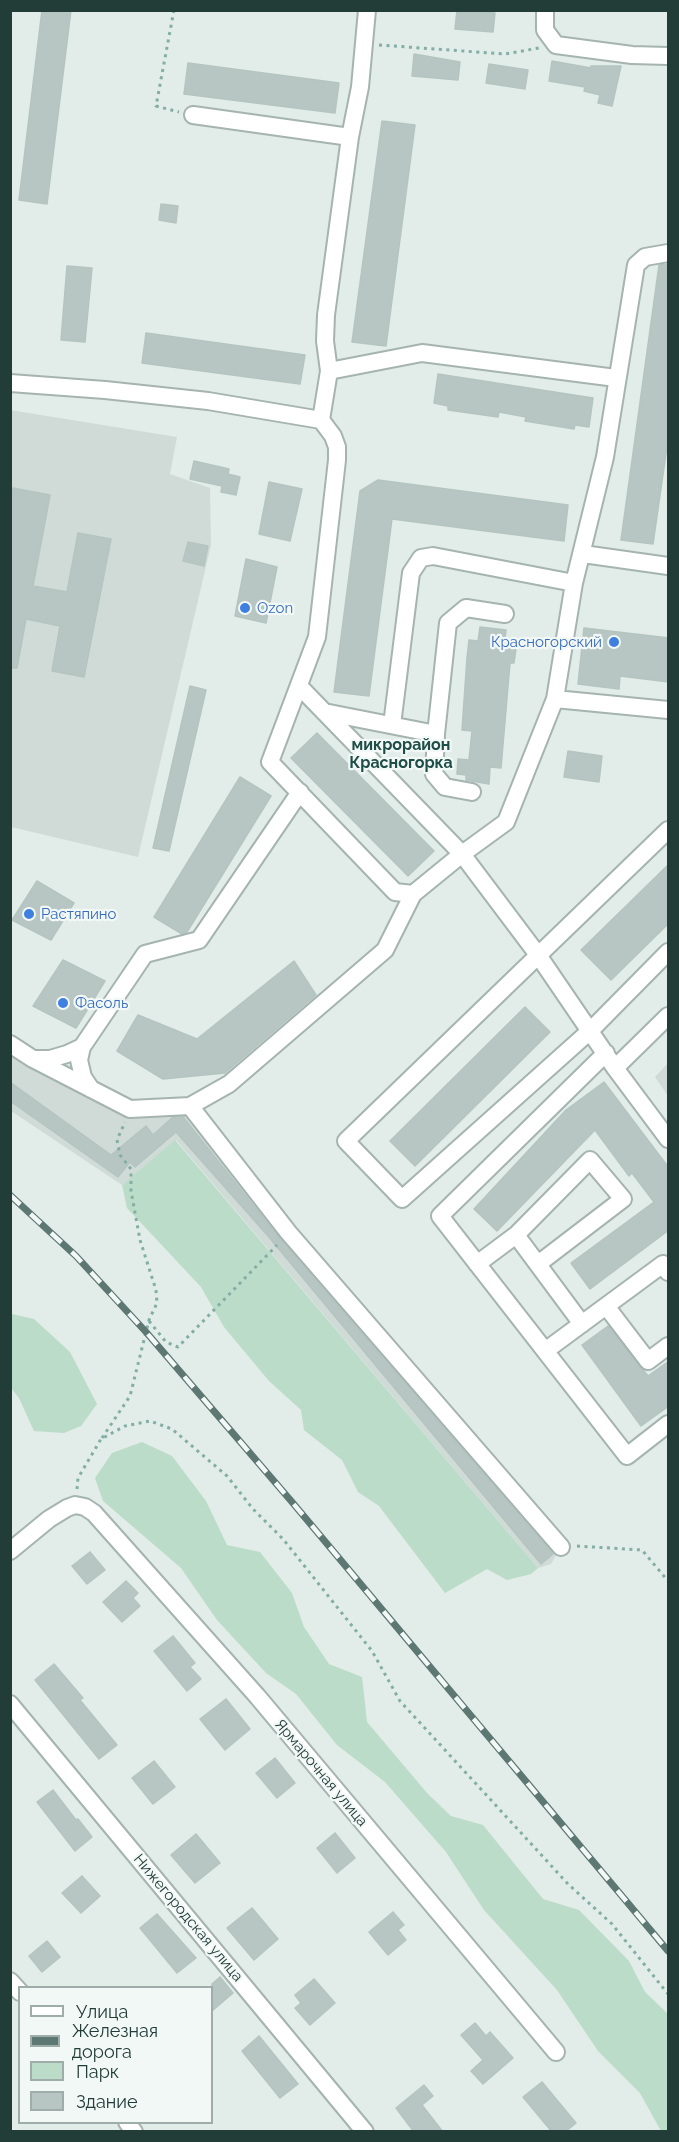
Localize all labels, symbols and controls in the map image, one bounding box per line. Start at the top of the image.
place label: Ozon [257,599,293,617]
marker: Ozon [238,601,252,615]
place label: Красногорский [491,633,602,651]
marker: Красногорский [607,635,621,649]
district label: микрорайон Красногорка [349,735,453,773]
place label: Растяпино [41,905,117,923]
marker: Растяпино [22,907,36,921]
place label: Фасоль [75,994,128,1012]
marker: Фасоль [56,996,70,1010]
street label: Ярмарочная улица [271,1716,371,1830]
street label: Нижегородская улица [129,1851,247,1985]
legend [18,1986,213,2124]
text: Улица [76,2001,128,2022]
text: Железная дорога [72,2020,158,2062]
text: Парк [76,2061,119,2082]
text: Здание [76,2091,138,2112]

